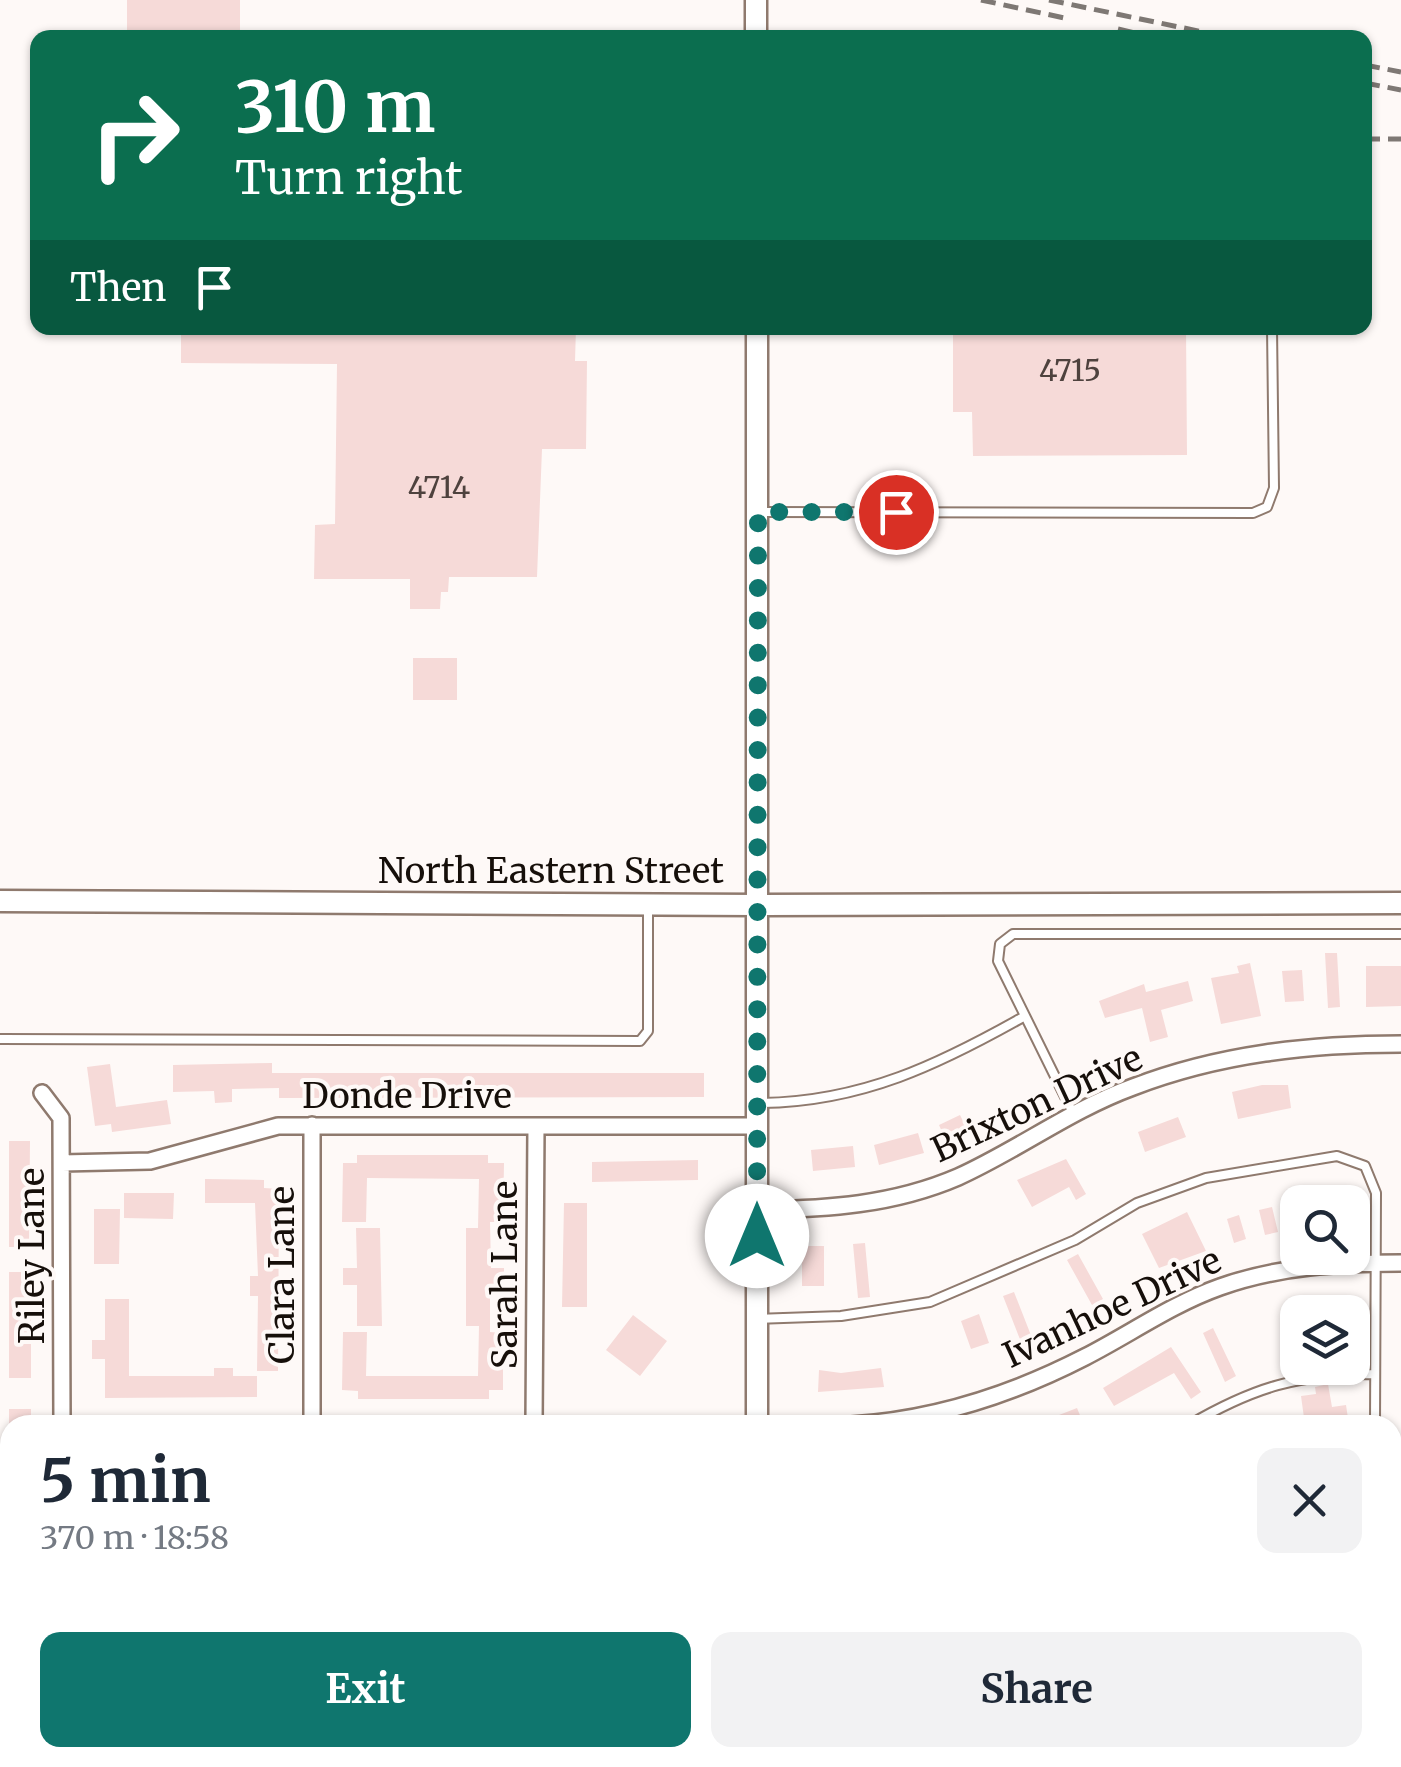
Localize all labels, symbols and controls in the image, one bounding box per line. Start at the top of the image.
text: 310 m [235,63,435,151]
icon: right [70,70,200,200]
text: Turn right [235,150,463,206]
icon: arrive [187,260,242,315]
text: Then [70,264,167,311]
house number: 4715 [1039,351,1101,389]
house number: 4714 [408,468,470,506]
pin [854,470,939,555]
icon: arrive [869,485,924,540]
street label: North Eastern Street [378,849,724,893]
street label: Brixton Drive [925,1036,1149,1172]
street label: Donde Drive [302,1074,512,1118]
street label: Riley Lane [10,1168,54,1344]
street label: Sarah Lane [483,1181,527,1369]
position arrow [705,1184,809,1288]
map controls [1280,1185,1370,1385]
button: search [1280,1185,1370,1275]
street label: Clara Lane [260,1186,304,1364]
street label: Ivanhoe Drive [996,1238,1228,1378]
button: layers [1280,1295,1370,1385]
text: 5 min [40,1443,211,1518]
button: close [1257,1448,1362,1553]
text: 370 m · 18:58 [40,1518,229,1558]
button: Exit [40,1632,691,1747]
button: Share [711,1632,1362,1747]

